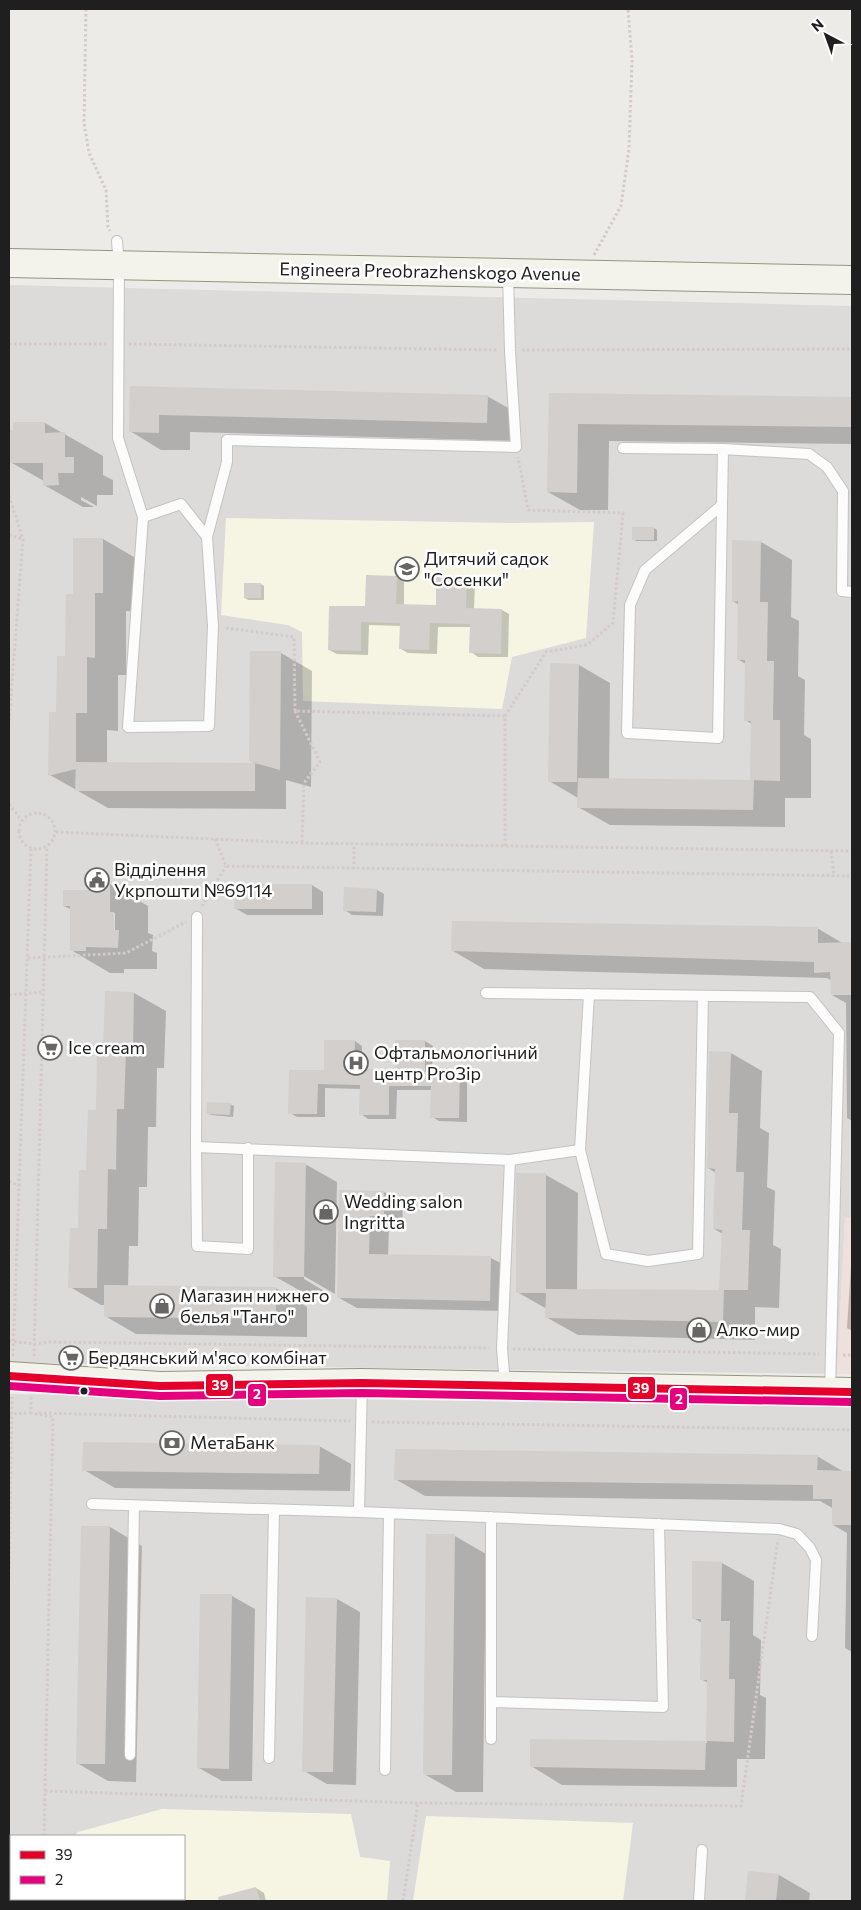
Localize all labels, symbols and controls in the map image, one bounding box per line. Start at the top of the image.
north arrow [801,10,851,60]
text: N [808,15,827,35]
street label: Engineera Preobrazhenskogo Avenue [279,257,581,285]
place label: Дитячий садок "Сосенки" [424,547,550,590]
school or university icon: Дитячий садок "Сосенки" [394,556,420,582]
place label: Відділення Укрпошти №69114 [114,858,272,901]
public building icon: Відділення Укрпошти №69114 [84,867,110,893]
supermarket icon: Ice cream [37,1035,63,1061]
place label: Ice cream [68,1036,145,1058]
place label: Офтальмологічний центр ProЗір [374,1041,538,1084]
hospital icon: Офтальмологічний центр ProЗір [343,1050,369,1076]
place label: Wedding salon Ingritta [344,1190,463,1233]
shop icon: Wedding salon Ingritta [313,1199,339,1225]
place label: Магазин нижнего белья "Танго" [180,1284,329,1327]
shop icon: Магазин нижнего белья "Танго" [149,1293,175,1319]
shop icon: Алко-мир [686,1317,712,1343]
place label: Алко-мир [716,1318,800,1340]
supermarket icon: Бердянський м'ясо комбінат [58,1345,84,1371]
place label: Бердянський м'ясо комбінат [88,1346,327,1368]
line badge: 39 [205,1373,234,1397]
text: 39 [212,1376,229,1393]
line badge: 39 [627,1376,656,1400]
text: 39 [633,1379,650,1396]
line badge: 2 [247,1383,267,1407]
text: 2 [253,1385,261,1402]
unlabelled marker [79,1386,89,1396]
line badge: 2 [669,1387,688,1411]
text: 2 [675,1390,683,1407]
bank icon: МетаБанк [159,1430,185,1456]
place label: МетаБанк [190,1431,275,1453]
legend [10,1835,185,1900]
text: 39 [55,1845,73,1863]
text: 2 [55,1870,63,1888]

